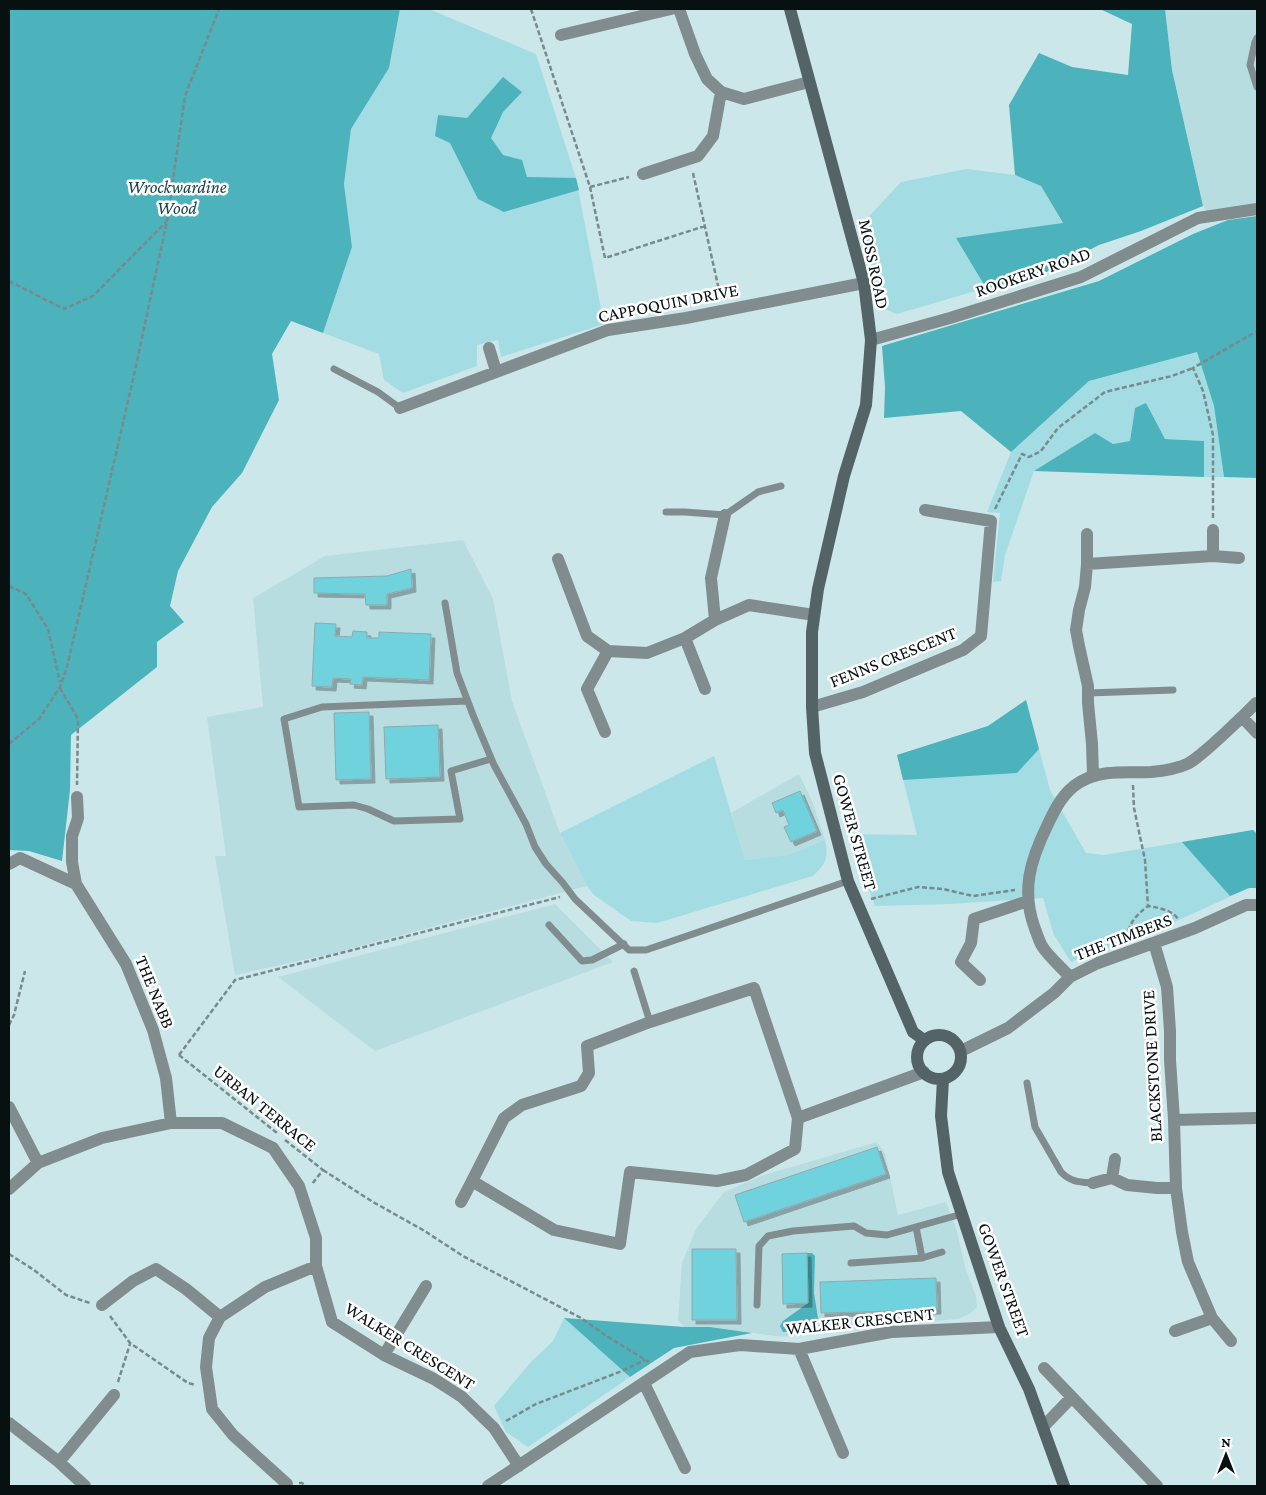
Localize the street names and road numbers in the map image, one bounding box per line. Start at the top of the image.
street label: MOSS ROAD [855,217,893,311]
street label: ROOKERY ROAD [973,243,1093,301]
street label: CAPPOQUIN DRIVE [596,280,740,326]
street label: FENNS CRESCENT [827,622,960,692]
street label: GOWER STREET [829,771,881,893]
street label: THE TIMBERS [1071,909,1175,965]
street label: THE NABB [131,953,179,1031]
street label: BLACKSTONE DRIVE [1138,989,1166,1143]
street label: URBAN TERRACE [210,1060,321,1156]
street label: GOWER STREET [974,1220,1034,1340]
street label: WALKER CRESCENT [341,1298,479,1394]
street label: WALKER CRESCENT [785,1303,935,1339]

